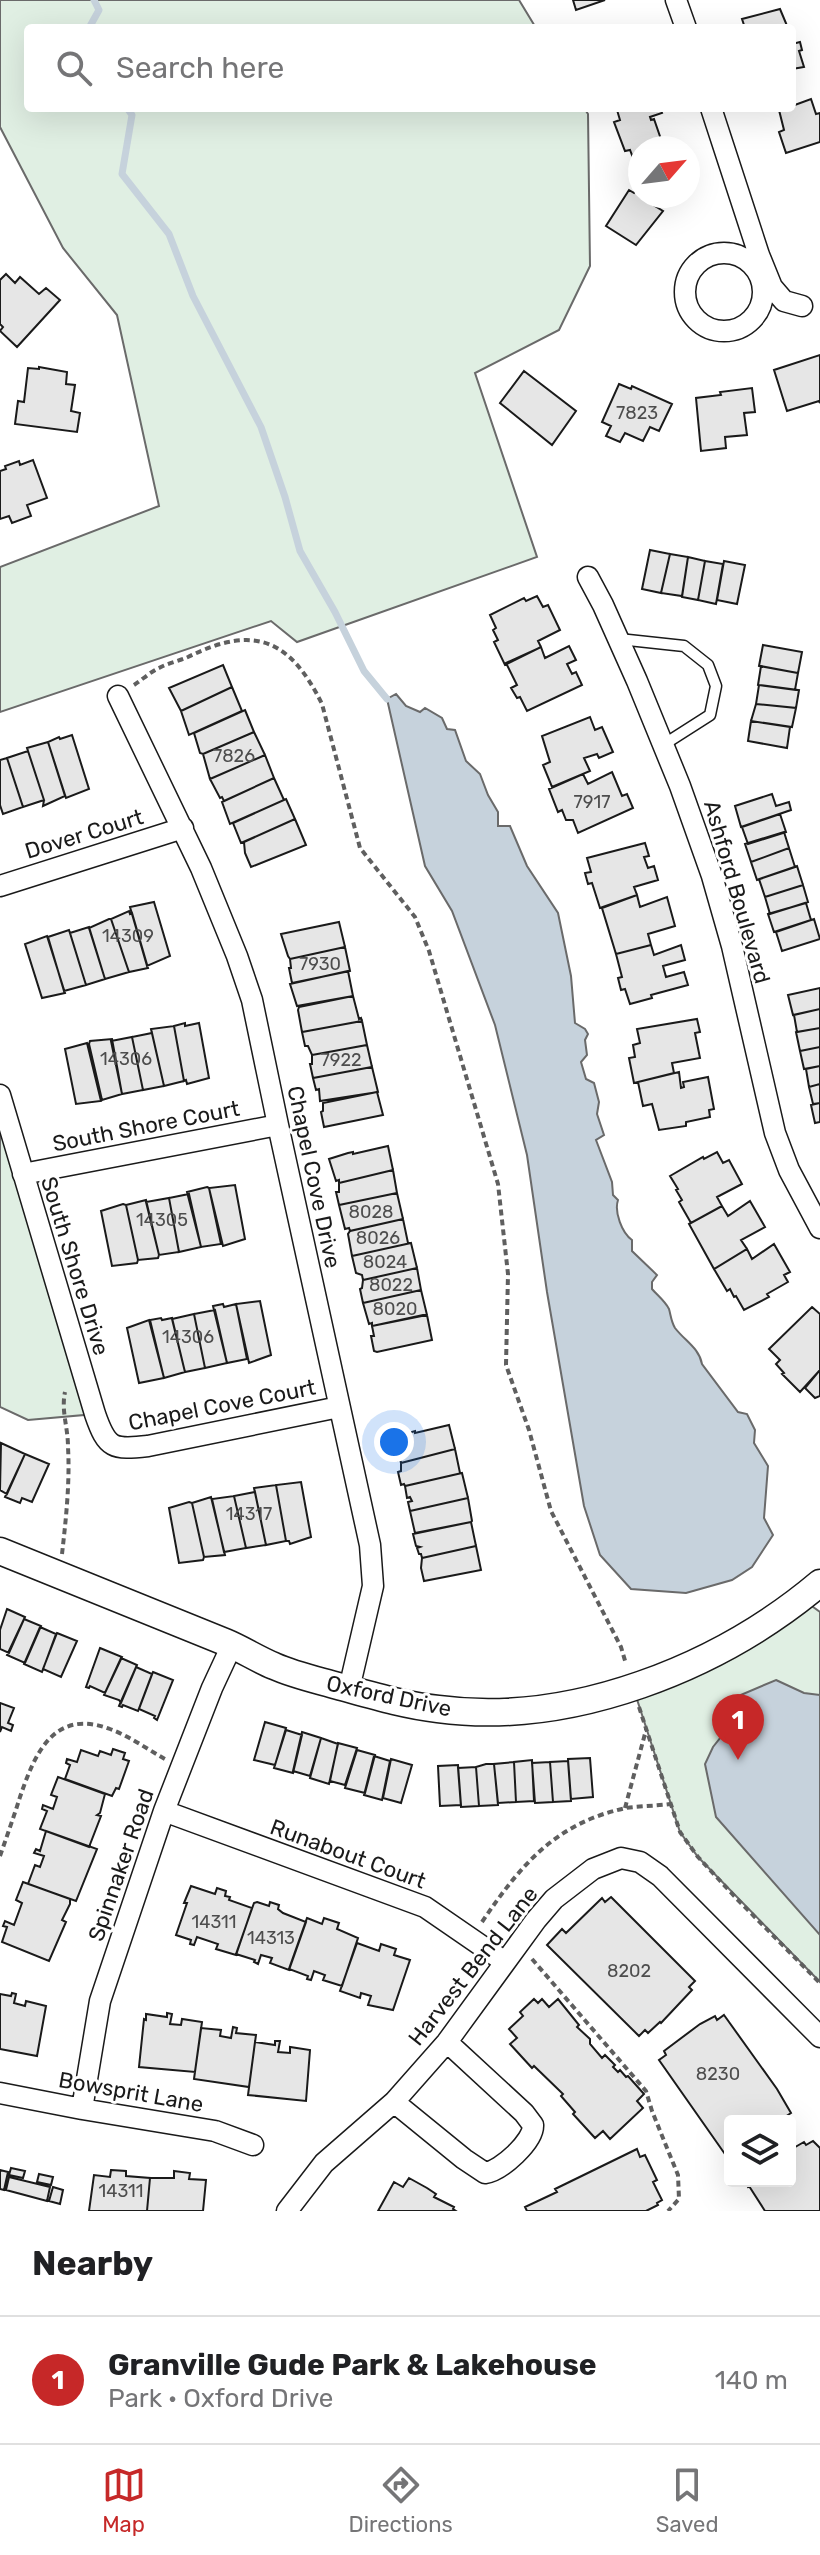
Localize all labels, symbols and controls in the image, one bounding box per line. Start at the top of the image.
search box [24,24,796,112]
icon: search [52,46,96,90]
text: Search here [116,50,284,86]
north arrow [628,136,700,208]
house number: 7823 [616,402,658,424]
house number: 7826 [213,745,255,767]
house number: 7917 [574,791,610,813]
street label: Ashford Boulevard [698,797,776,987]
street label: Dover Court [22,803,147,865]
house number: 14309 [102,925,154,947]
house number: 7930 [299,953,341,975]
house number: 14306 [100,1048,152,1070]
house number: 7922 [320,1049,362,1071]
street label: Chapel Cove Drive [281,1083,347,1271]
street label: South Shore Court [50,1095,242,1157]
street label: South Shore Drive [35,1173,115,1359]
house number: 8028 [349,1201,393,1223]
house number: 14305 [136,1209,188,1231]
house number: 8026 [356,1227,400,1249]
house number: 8024 [363,1251,407,1273]
house number: 8022 [369,1274,413,1296]
house number: 8020 [373,1298,417,1320]
house number: 14306 [162,1326,214,1348]
street label: Chapel Cove Court [126,1374,318,1436]
your location [374,1422,414,1462]
house number: 14317 [226,1503,272,1525]
street label: Oxford Drive [324,1670,454,1722]
pin: 1 [712,1694,764,1760]
street label: Spinnaker Road [82,1785,160,1945]
street label: Runabout Court [267,1813,430,1895]
street label: Harvest Bend Lane [402,1881,544,2051]
house number: 14311 [192,1911,236,1933]
house number: 14313 [247,1927,295,1949]
house number: 8202 [607,1960,651,1982]
house number: 8230 [696,2063,740,2085]
street label: Bowsprit Lane [56,2066,206,2118]
map controls [724,2115,796,2187]
button: layers [724,2115,796,2187]
house number: 14311 [99,2180,143,2202]
text: Nearby [32,2243,153,2284]
text: Granville Gude Park & Lakehouse [108,2347,597,2383]
text: 1 [52,2365,64,2396]
text: 140 m [715,2365,788,2396]
text: Park · Oxford Drive [108,2383,333,2414]
tab: Map [102,2463,146,2538]
tab: Directions [349,2463,453,2538]
tab: Saved [656,2463,719,2538]

